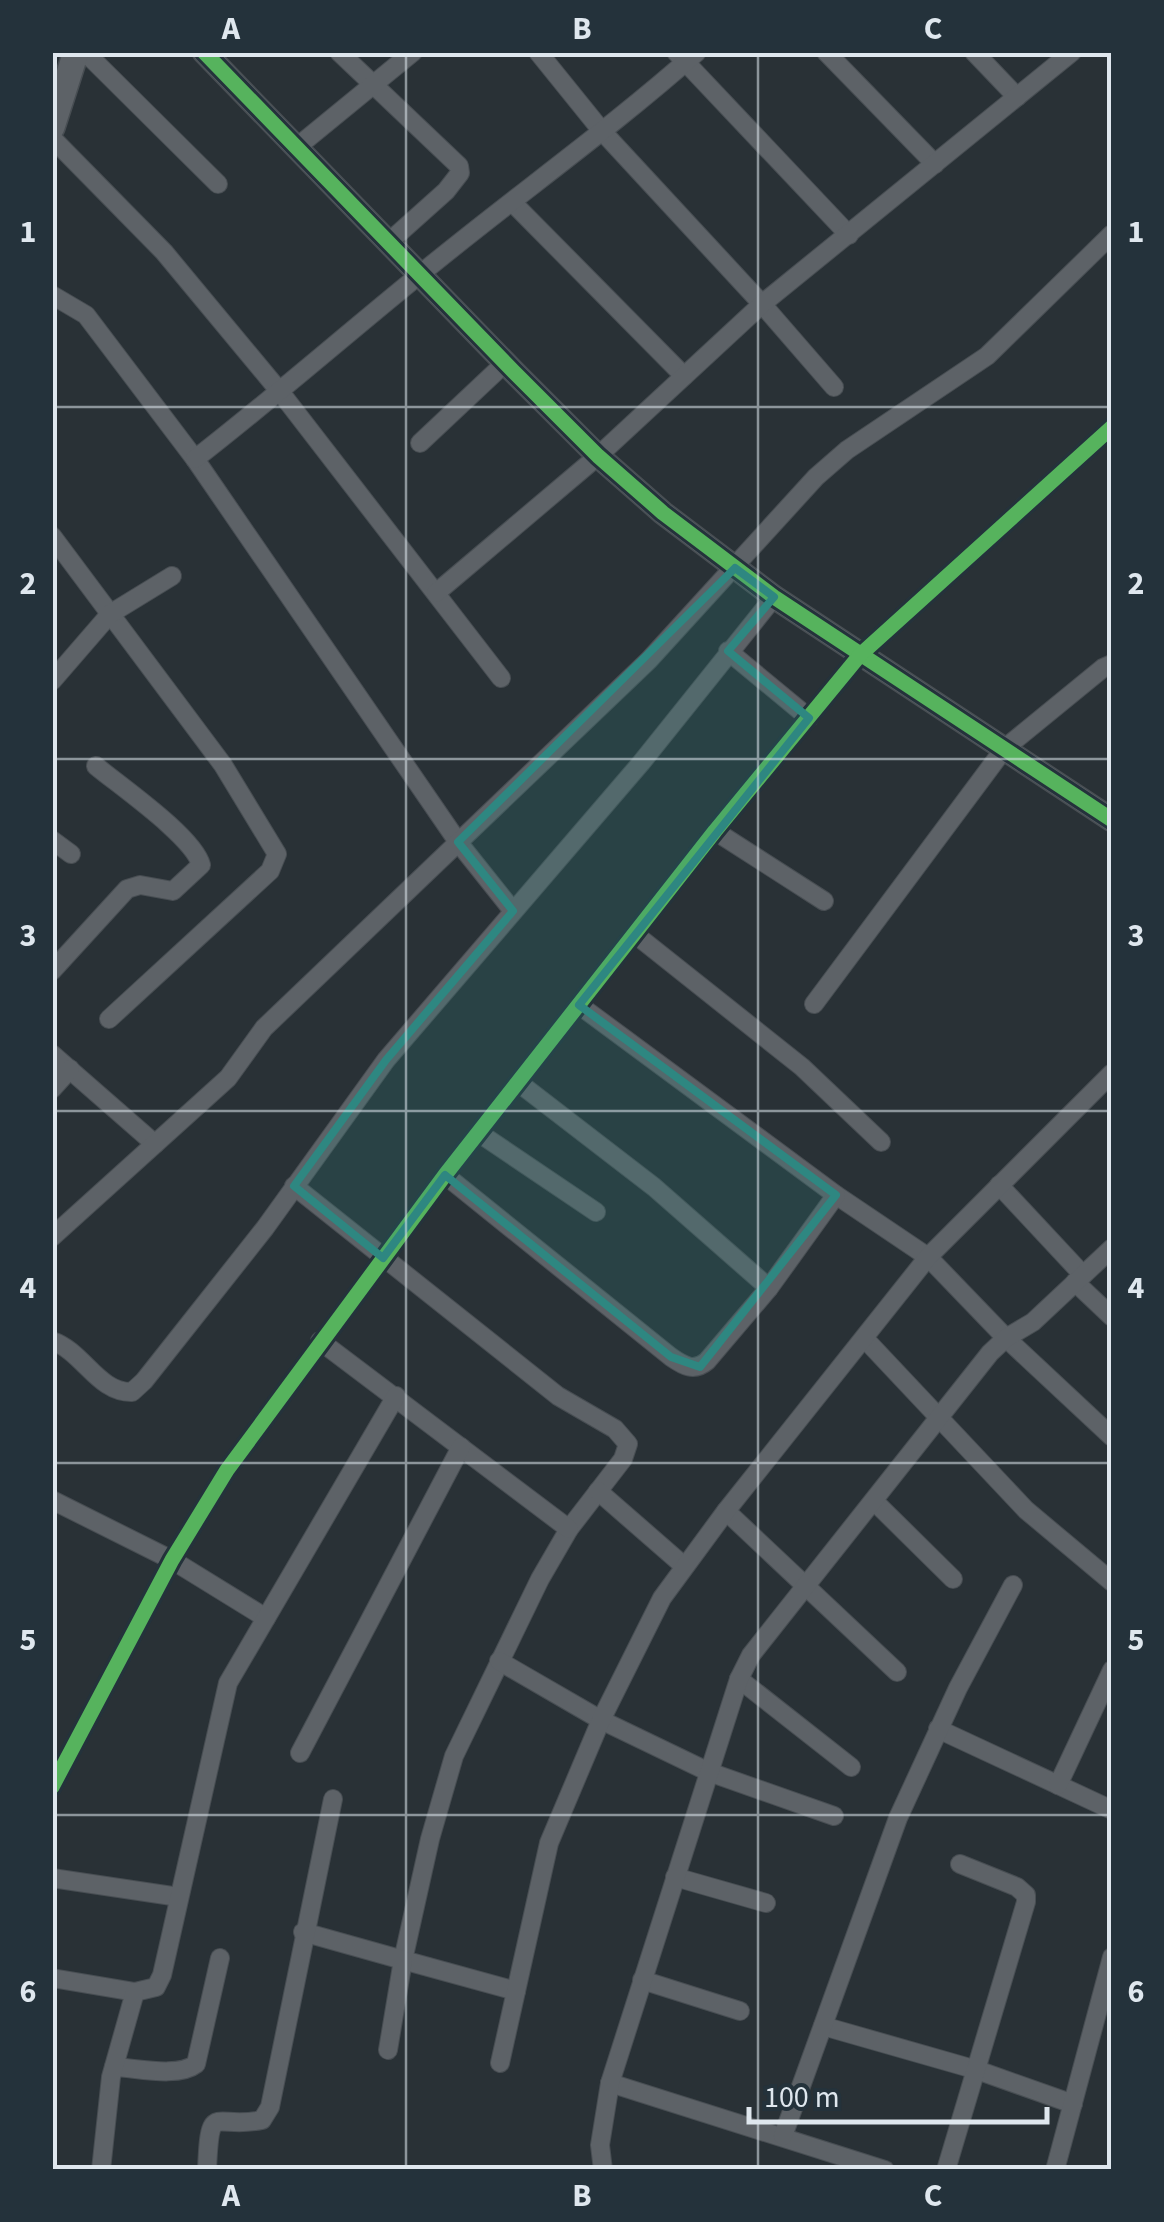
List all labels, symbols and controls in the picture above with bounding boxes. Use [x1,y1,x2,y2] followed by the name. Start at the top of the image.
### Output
[221,6,241,52] text: A
[572,6,592,52] text: B
[924,6,942,52] text: C
[20,209,36,255] text: 1
[1128,209,1144,255] text: 1
[20,561,36,607] text: 2
[1128,561,1144,607] text: 2
[20,913,36,959] text: 3
[1128,913,1144,959] text: 3
[20,1265,37,1311] text: 4
[1128,1265,1145,1311] text: 4
[20,1617,36,1663] text: 5
[1128,1617,1144,1663] text: 5
[20,1969,36,2015] text: 6
[1128,1969,1144,2015] text: 6
[749,2062,1046,2124] scale bar
[764,2076,840,2119] text: 100 m
[221,2173,241,2219] text: A
[572,2173,592,2219] text: B
[924,2173,942,2219] text: C

